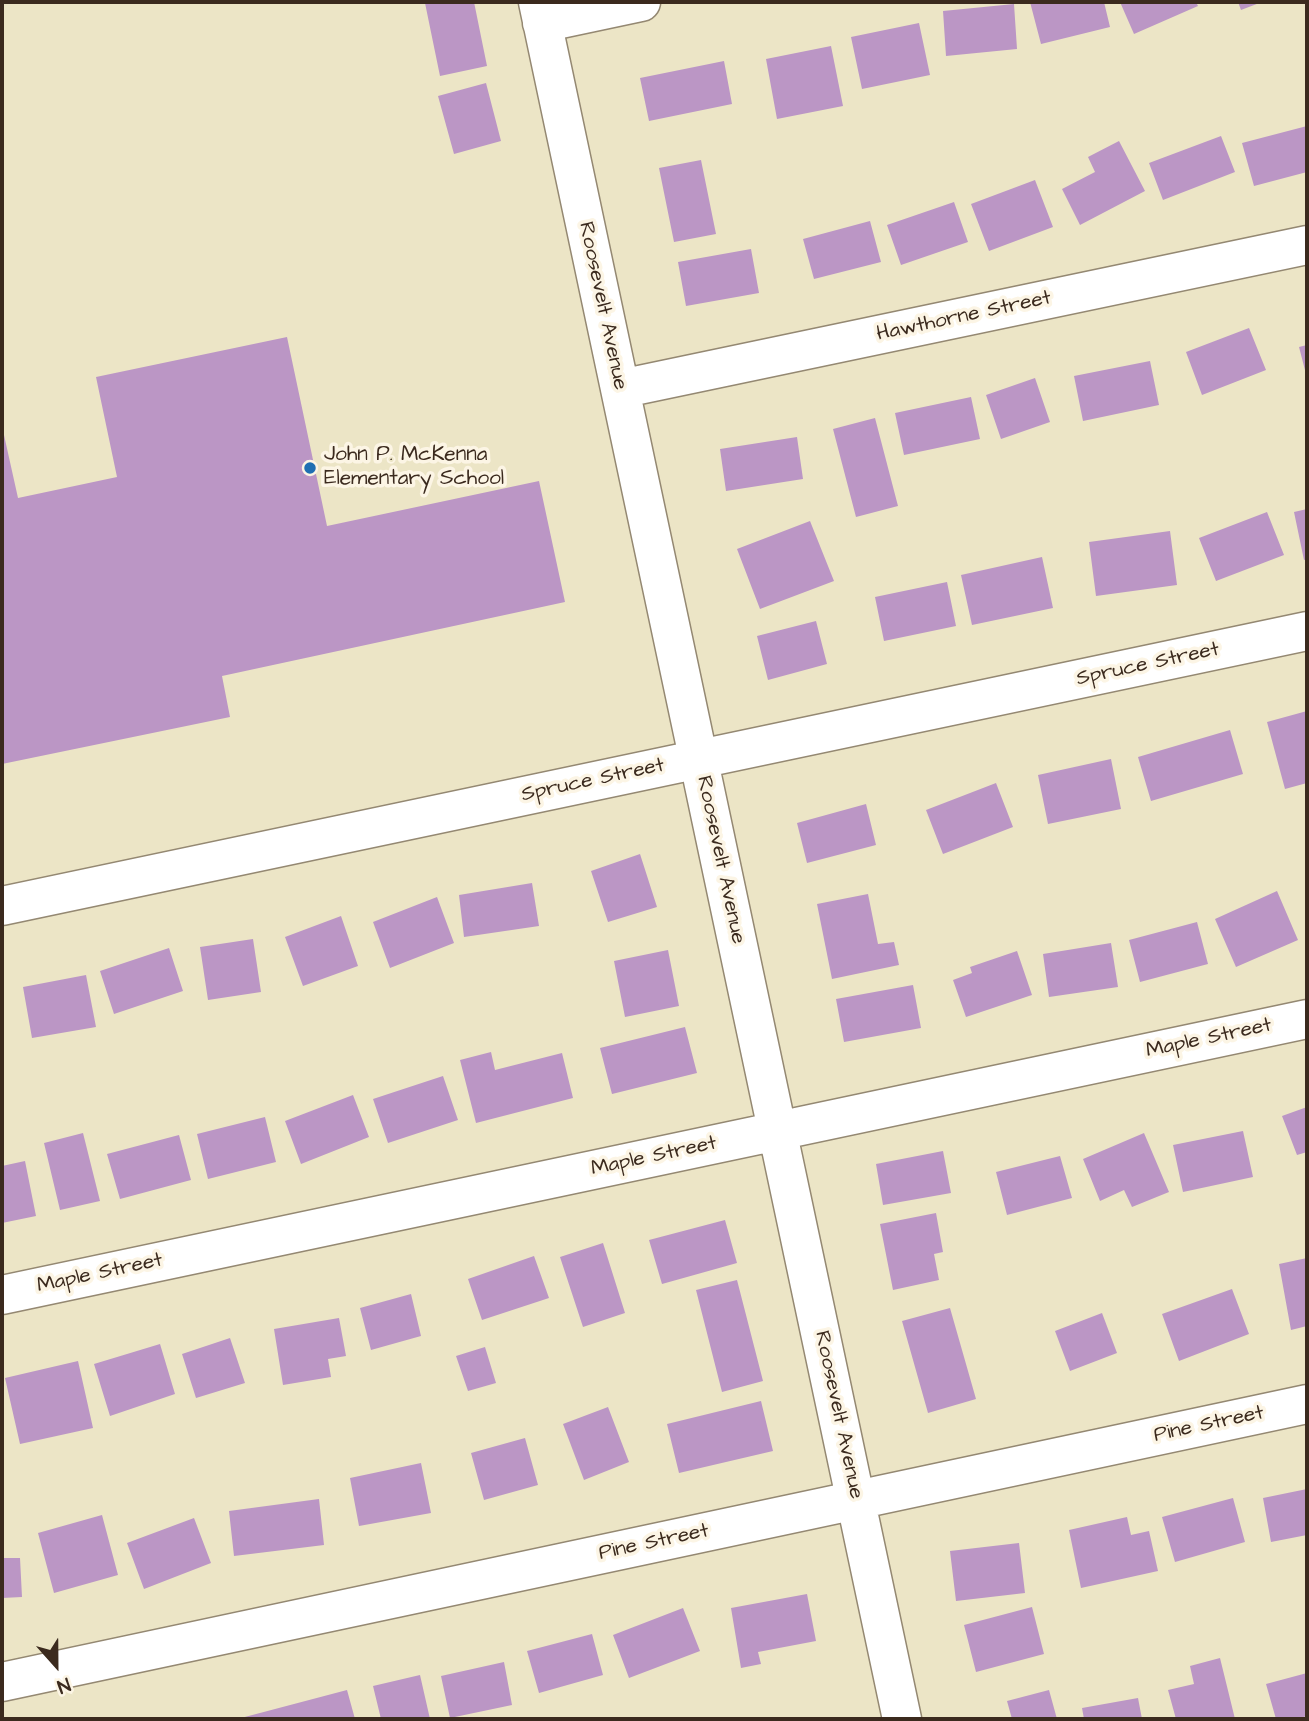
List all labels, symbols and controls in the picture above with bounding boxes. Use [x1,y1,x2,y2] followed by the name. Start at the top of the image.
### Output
[572,220,632,392] street label: Roosevelt Avenue
[874,286,1054,348] street label: Hawthorne Street
[324,443,504,493] place label: John P. McKenna Elementary School
[302,460,318,476] marker: John P. McKenna Elementary School
[1074,638,1222,692] street label: Spruce Street
[519,754,667,808] street label: Spruce Street
[690,774,750,946] street label: Roosevelt Avenue
[1144,1013,1274,1065] street label: Maple Street
[589,1131,719,1183] street label: Maple Street
[35,1248,165,1300] street label: Maple Street
[808,1329,868,1501] street label: Roosevelt Avenue
[1152,1401,1266,1449] street label: Pine Street
[597,1519,711,1567] street label: Pine Street
[21,1630,91,1700] north arrow
[53,1670,74,1700] text: N

